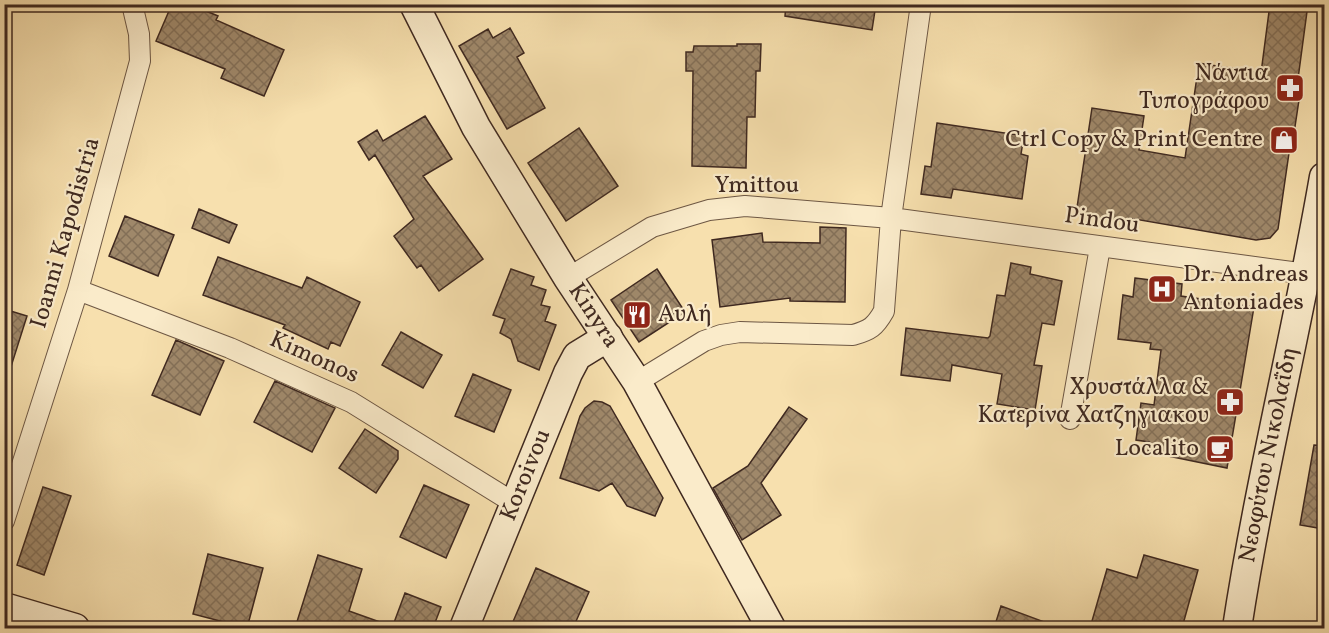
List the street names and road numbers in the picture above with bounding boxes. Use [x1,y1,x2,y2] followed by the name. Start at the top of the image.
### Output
[22,133,110,333] street label: Ioanni Kapodistria
[715,169,799,203] street label: Ymittou
[1062,199,1142,243] street label: Pindou
[559,277,627,355] street label: Kinyra
[264,323,364,393] street label: Kimonos
[1231,344,1307,566] street label: Νεοφύτου Νικολαΐδη
[492,424,560,527] street label: Koroivou

